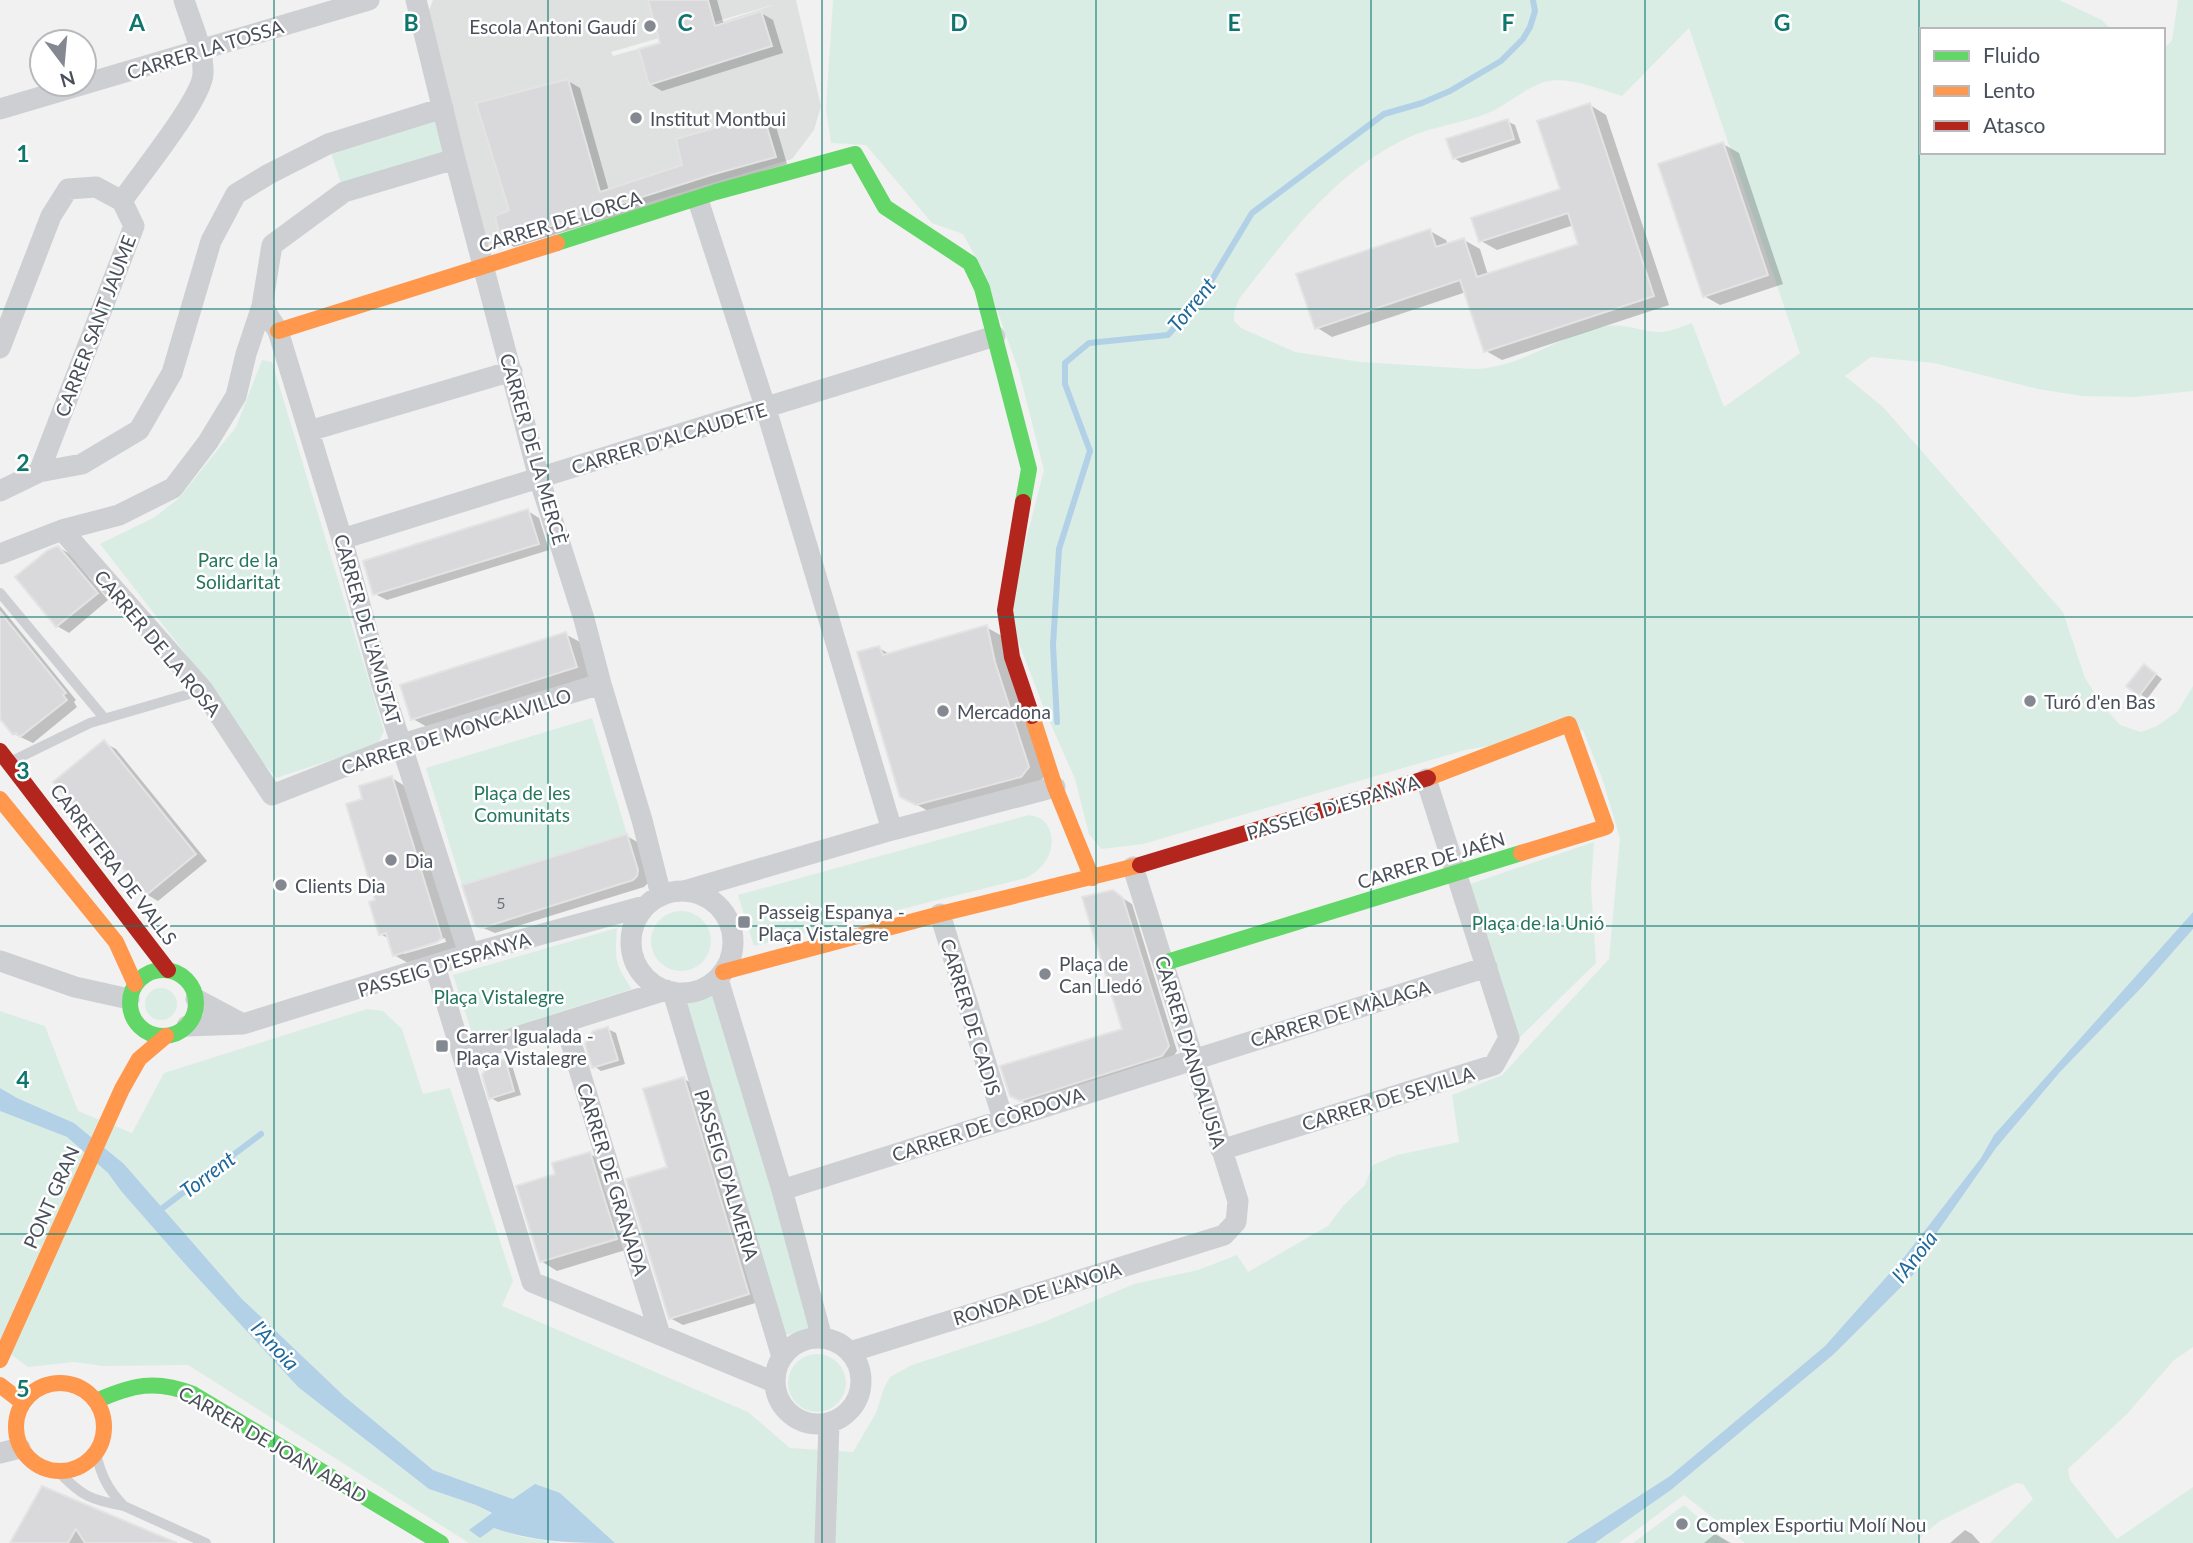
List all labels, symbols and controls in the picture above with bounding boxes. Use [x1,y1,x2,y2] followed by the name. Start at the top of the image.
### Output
[403,8,419,36] text: B
[677,8,693,36] text: C
[950,8,968,36] text: D
[1227,8,1241,36] text: E
[1501,8,1515,36] text: F
[1774,8,1790,36] text: G
[123,14,287,84] street label: CARRER LA TOSSA
[469,15,637,38] place label: Escola Antoni Gaudí
[642,18,658,34] marker: Escola Antoni Gaudí
[28,28,98,98] north arrow
[1920,28,2165,154] legend
[1983,42,2040,67] text: Fluido
[58,67,78,93] text: N
[1983,77,2035,102] text: Lento
[650,107,786,130] place label: Institut Montbui
[628,110,644,126] marker: Institut Montbui
[1983,112,2045,137] text: Atasco
[16,139,30,167] text: 1
[476,185,644,257] street label: CARRER DE LORCA
[50,232,140,420] street label: CARRER SANT JAUME
[1162,271,1221,336] water label: Torrent
[496,351,572,547] street label: CARRER DE LA MERCÈ
[568,397,770,479] street label: CARRER D'ALCAUDETE
[16,448,30,476] text: 2
[330,531,406,727] street label: CARRER DE L'AMISTAT
[196,548,280,593] park label: Parc de la Solidaritat
[90,565,226,721] street label: CARRER DE LA ROSA
[338,683,574,779] street label: CARRER DE MONCALVILLO
[2044,690,2155,713] place label: Turó d'en Bas
[2022,693,2038,709] marker: Turó d'en Bas
[957,700,1051,723] place label: Mercadona
[935,703,951,719] marker: Mercadona
[16,756,30,784] text: 3
[1244,770,1422,844] street label: PASSEIG D'ESPANYA
[46,779,182,949] street label: CARRETERA DE VALLS
[474,781,570,826] park label: Plaça de les Comunitats
[1354,827,1508,893] street label: CARRER DE JAÉN
[405,849,433,872] place label: Dia
[383,852,399,868] marker: Dia
[295,874,385,897] place label: Clients Dia
[273,877,289,893] marker: Clients Dia
[496,893,506,912] house number: 5
[758,900,905,945] place label: Passeig Espanya - Plaça Vistalegre
[1472,911,1604,934] park label: Plaça de la Unió
[736,914,752,930] marker: Passeig Espanya - Plaça Vistalegre
[355,927,533,1001] street label: PASSEIG D'ESPANYA
[936,936,1006,1098] street label: CARRER DE CADIS
[1059,952,1142,997] place label: Plaça de Can Lledó
[1151,953,1231,1151] street label: CARRER D'ANDALUSIA
[1037,966,1053,982] marker: Plaça de Can Lledó
[1247,975,1433,1051] street label: CARRER DE MÀLAGA
[434,985,564,1008] park label: Plaça Vistalegre
[456,1024,594,1069] place label: Carrer Igualada - Plaça Vistalegre
[434,1038,450,1054] marker: Carrer Igualada - Plaça Vistalegre
[1299,1061,1477,1135] street label: CARRER DE SEVILLA
[16,1065,30,1093] text: 4
[573,1080,653,1278] street label: CARRER DE GRANADA
[889,1082,1087,1166] street label: CARRER DE CÒRDOVA
[690,1087,764,1263] street label: PASSEIG D'ALMERIA
[18,1142,84,1252] street label: PONT GRAN
[174,1145,240,1203] water label: Torrent
[1886,1225,1942,1287] water label: l'Anoia
[950,1256,1124,1329] street label: RONDA DE L'ANOIA
[247,1315,305,1375] water label: l'Anoia
[16,1374,30,1402] text: 5
[175,1381,371,1507] street label: CARRER DE JOAN ABAD
[1696,1513,1926,1536] place label: Complex Esportiu Molí Nou
[1674,1516,1690,1532] marker: Complex Esportiu Molí Nou

